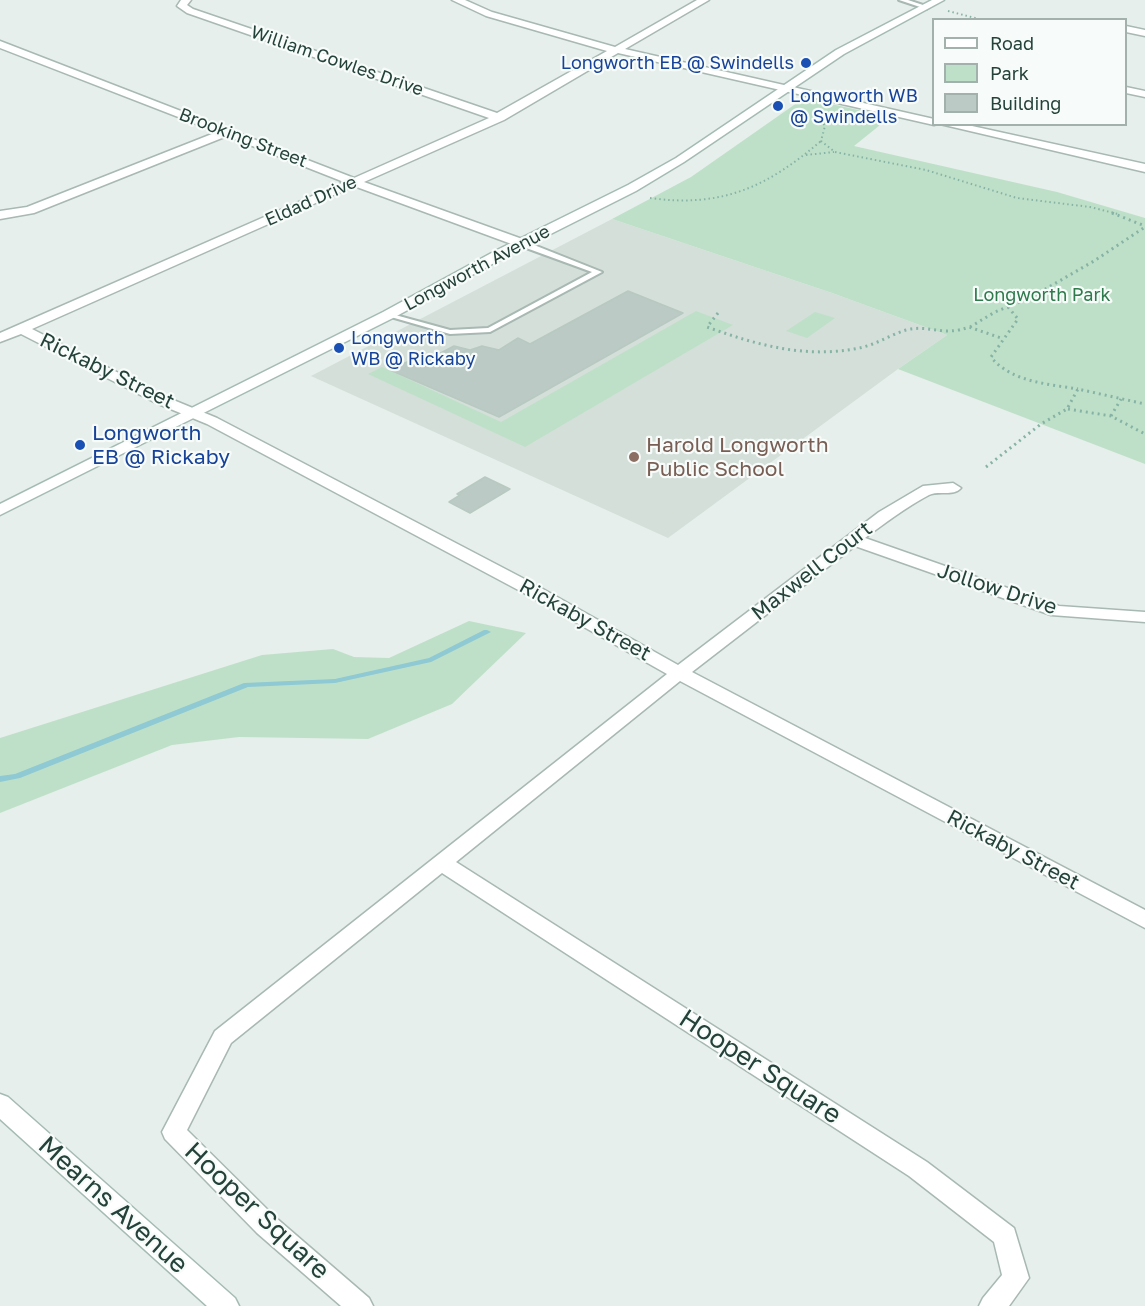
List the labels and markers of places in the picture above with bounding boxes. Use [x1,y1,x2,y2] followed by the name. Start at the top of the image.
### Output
[561,52,794,74] place label: Longworth EB @ Swindells
[799,56,813,70] marker: Longworth EB @ Swindells
[790,85,918,128] place label: Longworth WB @ Swindells
[771,99,785,113] marker: Longworth WB @ Swindells
[351,327,476,370] place label: Longworth WB @ Rickaby
[332,341,346,355] marker: Longworth WB @ Rickaby
[92,420,230,470] place label: Longworth EB @ Rickaby
[646,432,829,482] place label: Harold Longworth Public School
[73,438,87,452] marker: Longworth EB @ Rickaby
[627,450,641,464] marker: Harold Longworth Public School

